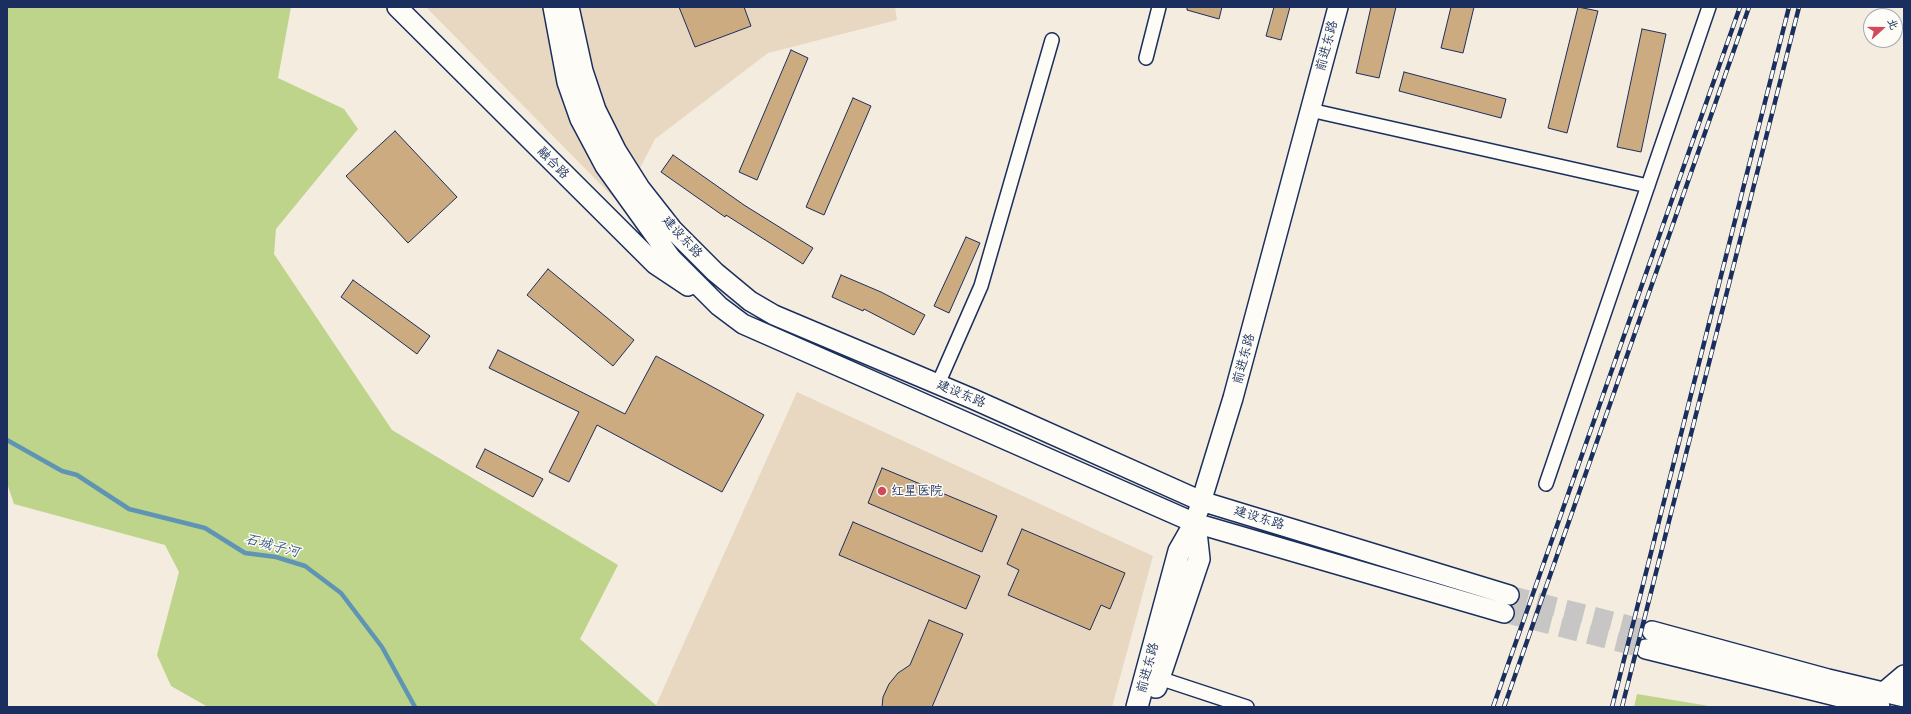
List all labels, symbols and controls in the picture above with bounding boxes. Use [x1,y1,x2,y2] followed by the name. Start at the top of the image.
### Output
[1863,8,1903,48] north arrow
[1884,16,1904,32] text: 北
[1313,19,1341,73] street label: 前进东路
[534,144,572,182] street label: 融合路
[659,213,705,261] street label: 建设东路
[1230,332,1258,386] street label: 前进东路
[934,377,988,411] street label: 建设东路
[891,483,943,499] place label: 红星医院
[876,485,888,497] marker: 红星医院
[1232,503,1286,533] street label: 建设东路
[243,531,301,561] water label: 石城子河
[1134,641,1162,695] street label: 前进东路

